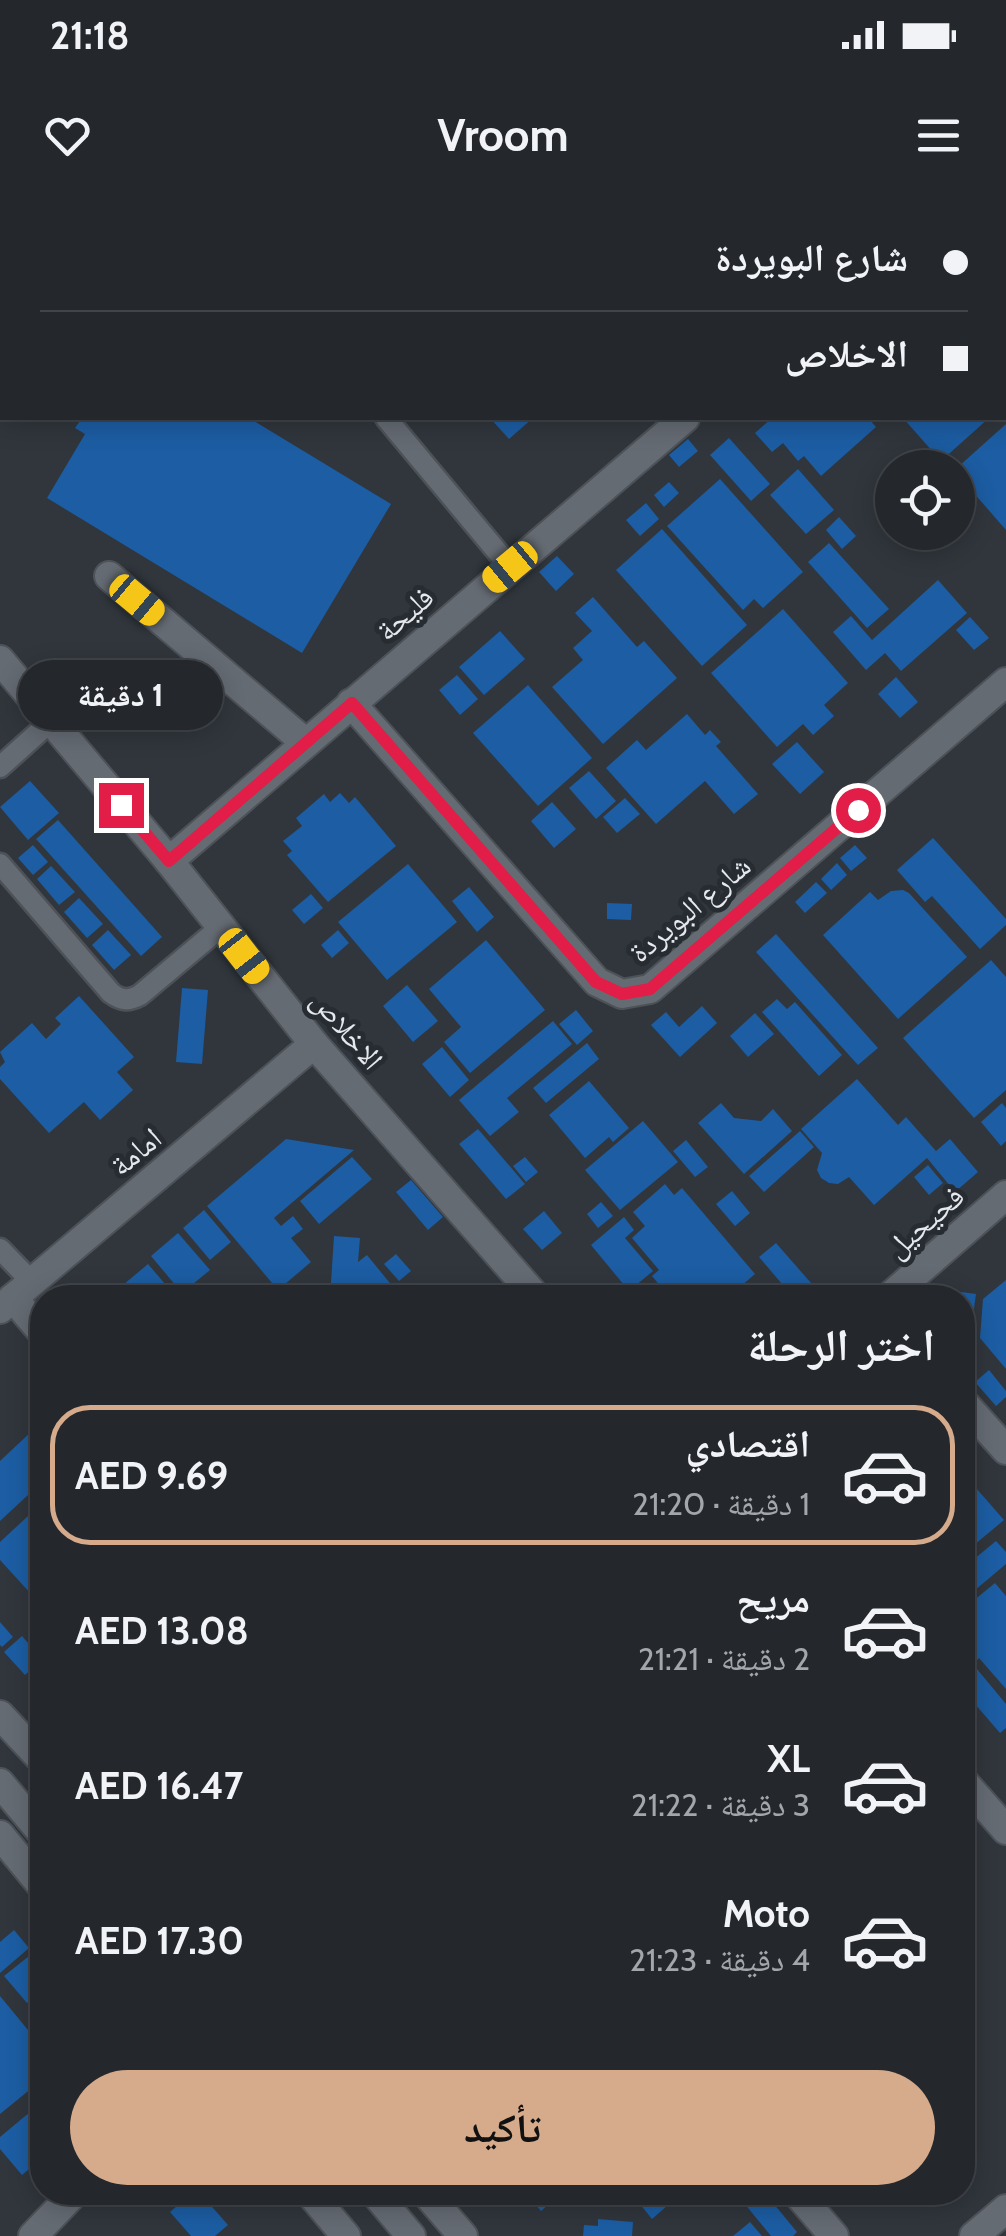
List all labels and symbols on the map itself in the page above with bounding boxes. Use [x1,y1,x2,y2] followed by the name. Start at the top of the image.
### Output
[477,536,543,598] car
[104,569,170,631] car
[368,579,441,649] street label: فليحة
[18,660,224,730] callout: 1 دقيقة
[99,783,144,828] route end
[836,788,881,833] route start
[621,847,759,971] street label: شارع البويردة
[214,923,274,989] car
[303,982,391,1077] street label: الاخلاص
[102,1120,169,1184] street label: امامة
[878,1178,971,1266] street label: فحيحيل

